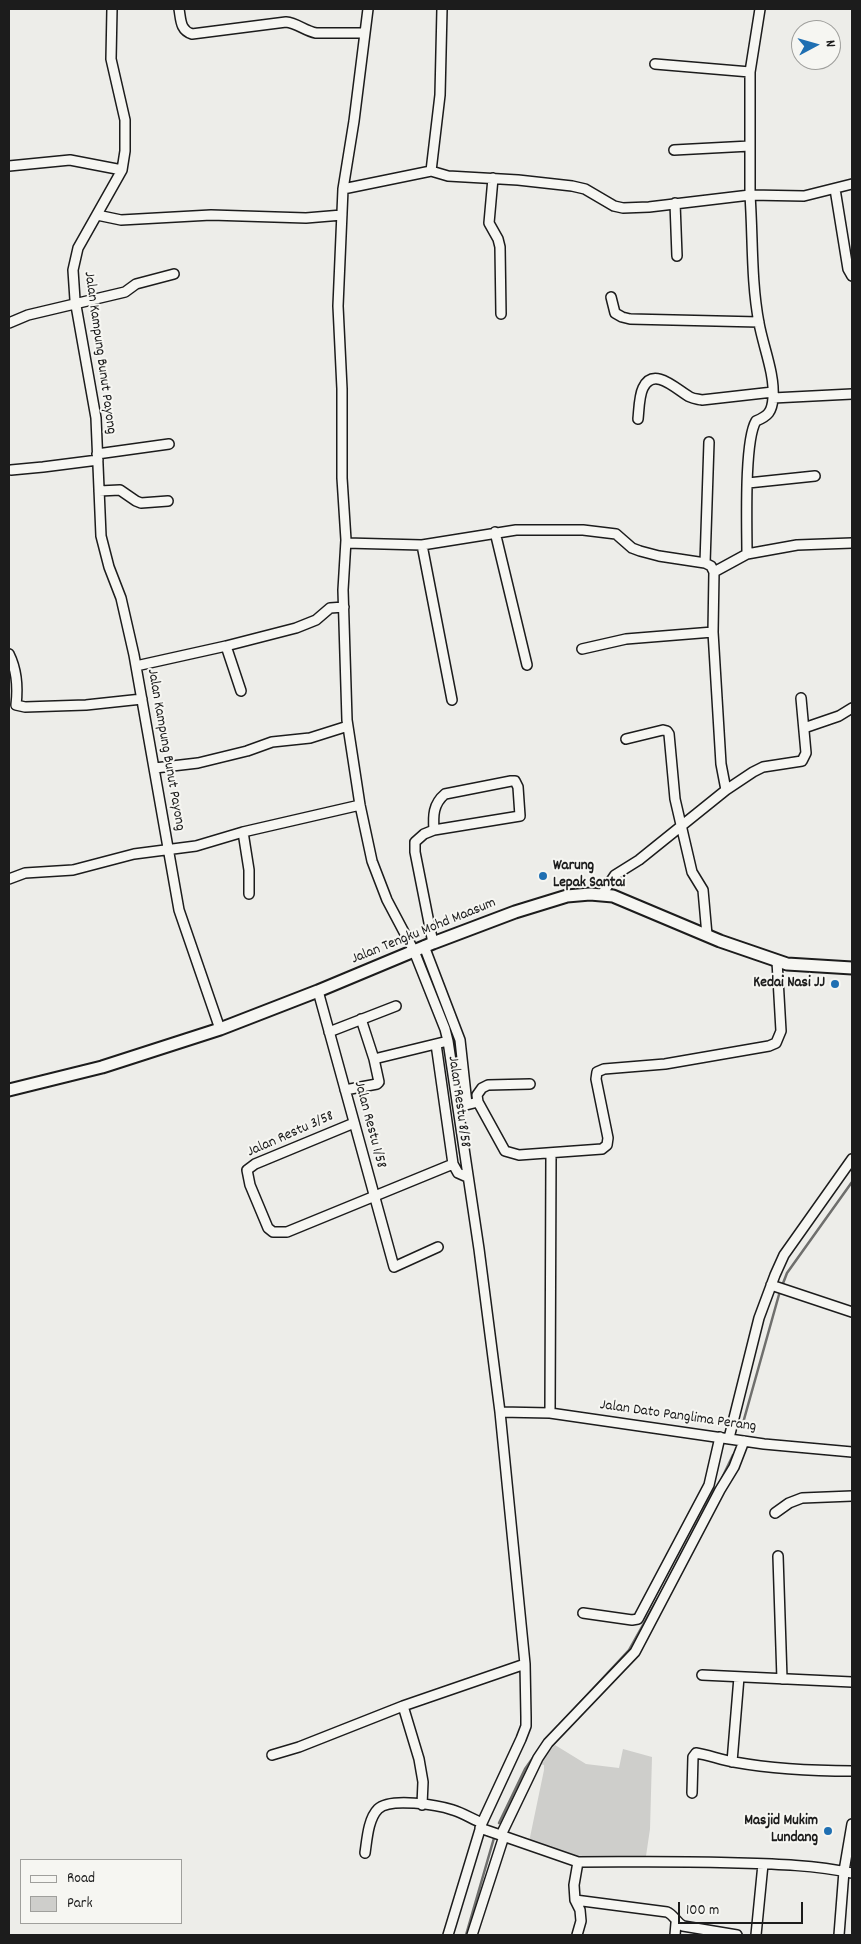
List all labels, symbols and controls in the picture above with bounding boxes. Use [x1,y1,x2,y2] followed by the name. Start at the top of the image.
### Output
[791,20,841,70] north arrow
[820,39,840,48] text: N
[79,271,119,435] street label: Jalan Kampung Bunut Payong
[142,668,188,832] street label: Jalan Kampung Bunut Payong
[553,858,625,893] place label: Warung Lepak Santai
[537,870,549,882] marker: Warung Lepak Santai
[349,895,499,969] street label: Jalan Tengku Mohd Maasum
[753,975,825,993] place label: Kedai Nasi JJ
[829,978,841,990] marker: Kedai Nasi JJ
[443,1055,473,1149] street label: Jalan Restu 8/58
[349,1079,389,1171] street label: Jalan Restu 1/58
[245,1108,337,1162] street label: Jalan Restu 3/58
[599,1397,757,1437] street label: Jalan Dato Panglima Perang
[744,1813,818,1848] place label: Masjid Mukim Lundang
[822,1825,834,1837] marker: Masjid Mukim Lundang
[20,1859,182,1924] legend
[67,1868,95,1890] text: Road
[681,1892,806,1924] scale bar
[67,1893,93,1915] text: Park
[686,1900,719,1922] text: 100 m

